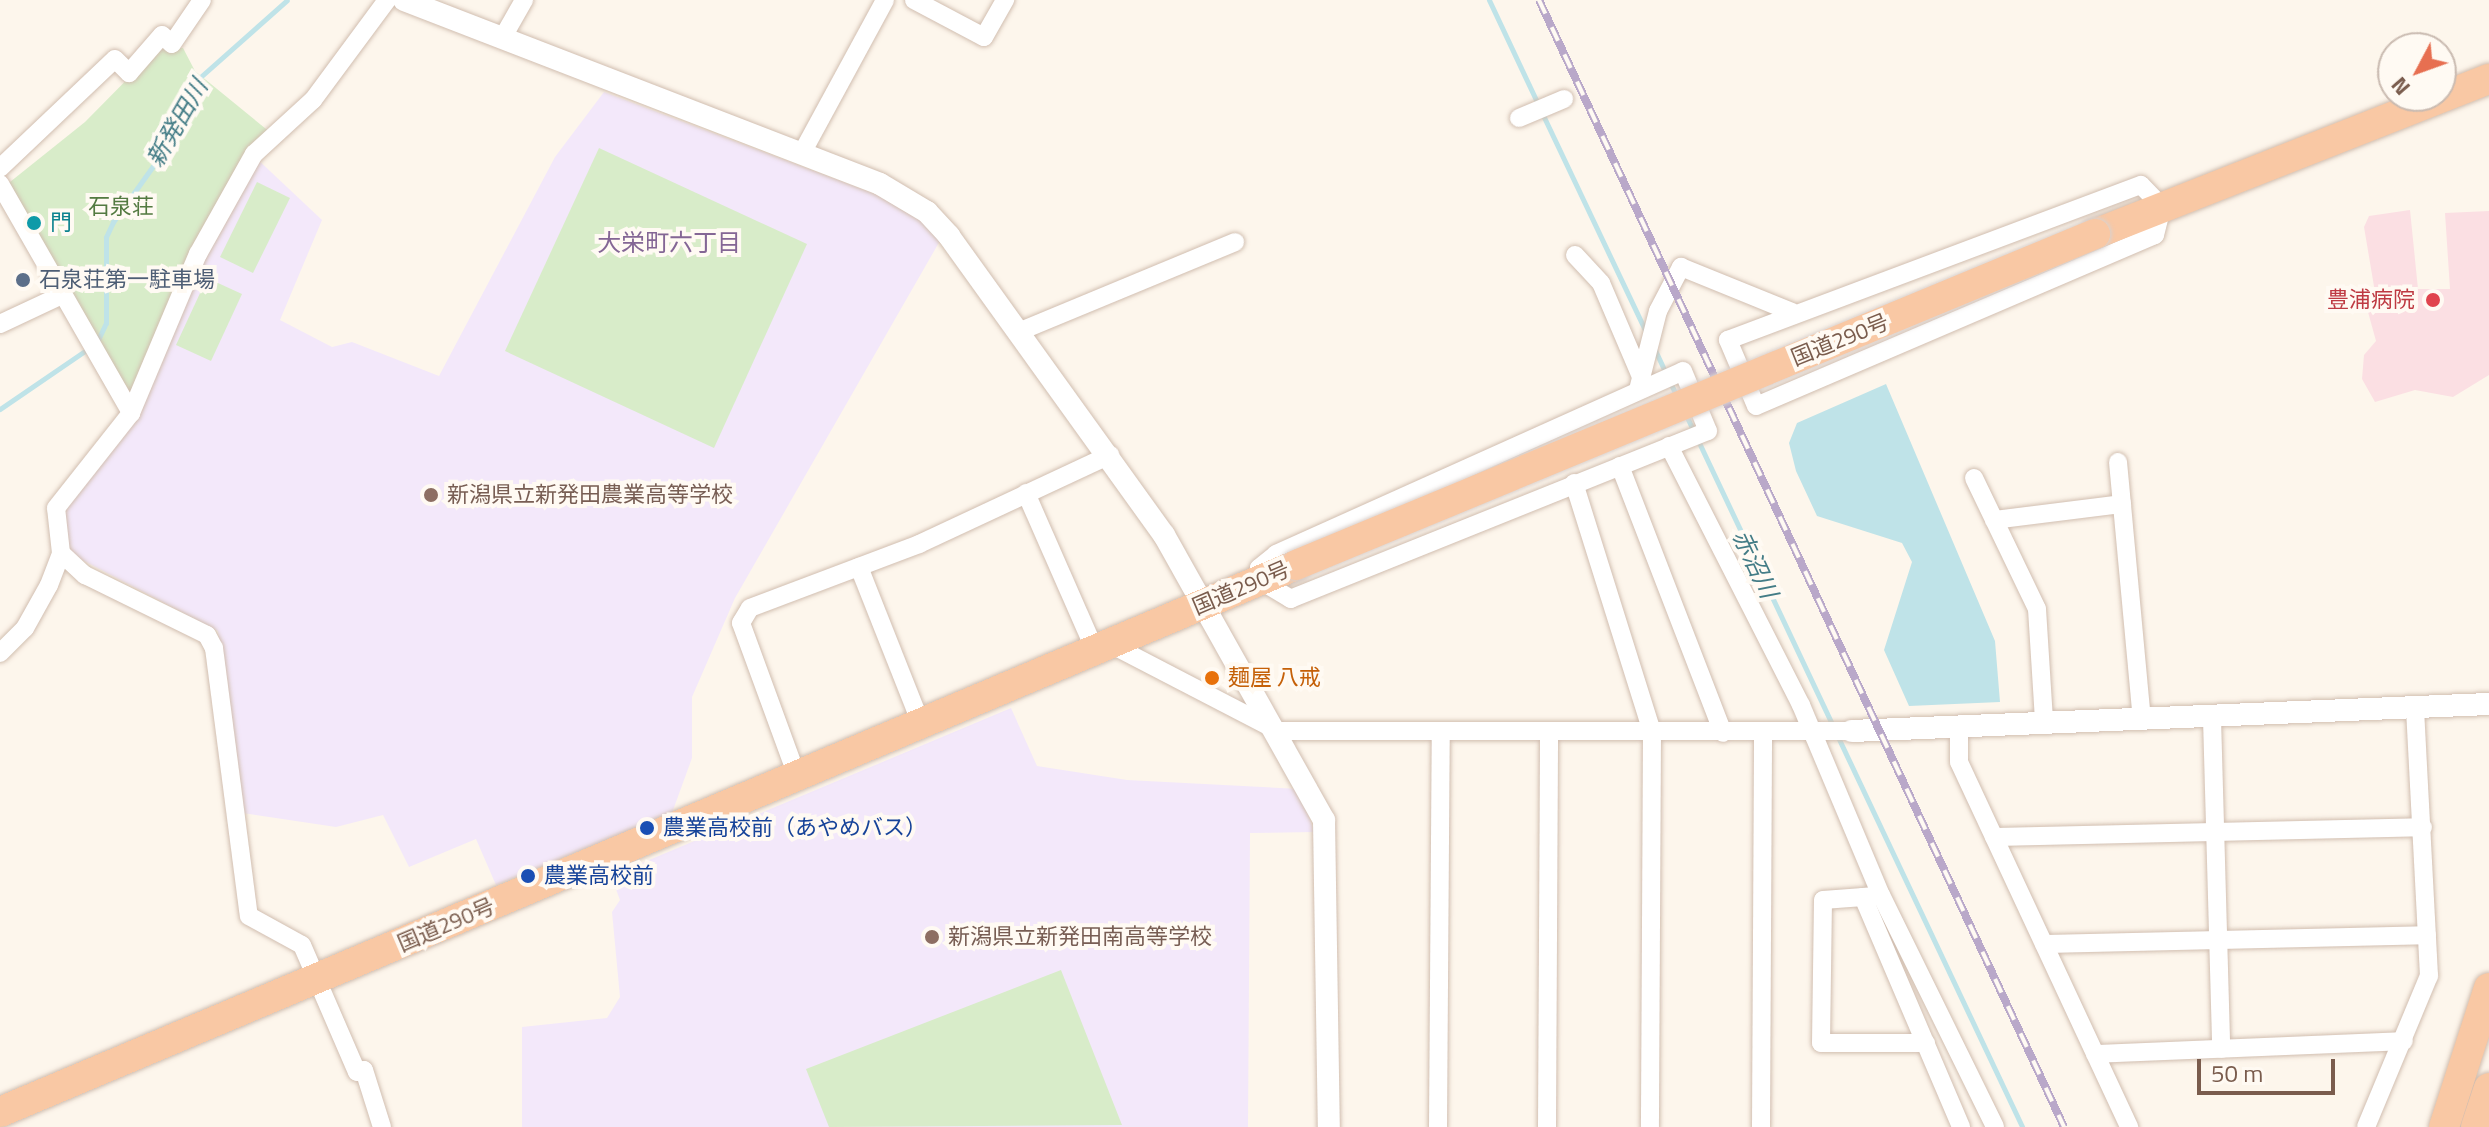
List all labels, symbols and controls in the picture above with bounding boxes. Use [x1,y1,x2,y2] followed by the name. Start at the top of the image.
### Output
[2377,32,2457,112] north arrow
[2383,70,2418,103] text: N
[141,74,213,172] water label: 新発田川
[88,194,154,220] park label: 石泉荘
[50,210,72,236] place label: 門
[25,214,43,232] marker: 門
[597,229,741,257] district label: 大栄町六丁目
[39,267,215,293] place label: 石泉荘第一駐車場
[14,271,32,289] marker: 石泉荘第一駐車場
[2327,287,2415,313] place label: 豊浦病院
[2422,289,2444,311] marker: 豊浦病院
[1787,308,1893,372] street label: 国道290号
[447,482,733,508] place label: 新潟県立新発田農業高等学校
[422,486,440,504] marker: 新潟県立新発田農業高等学校
[1727,525,1783,603] water label: 赤沼川
[1188,556,1294,620] street label: 国道290号
[1228,665,1321,691] place label: 麺屋 八戒
[1203,669,1221,687] marker: 麺屋 八戒
[663,815,927,841] place label: 農業高校前（あやめバス）
[638,819,656,837] marker: 農業高校前（あやめバス）
[544,863,654,889] place label: 農業高校前
[519,867,537,885] marker: 農業高校前
[393,893,499,957] street label: 国道290号
[948,924,1212,950] place label: 新潟県立新発田南高等学校
[923,928,941,946] marker: 新潟県立新発田南高等学校
[2201,1043,2339,1093] scale bar
[2211,1055,2263,1091] text: 50 m

